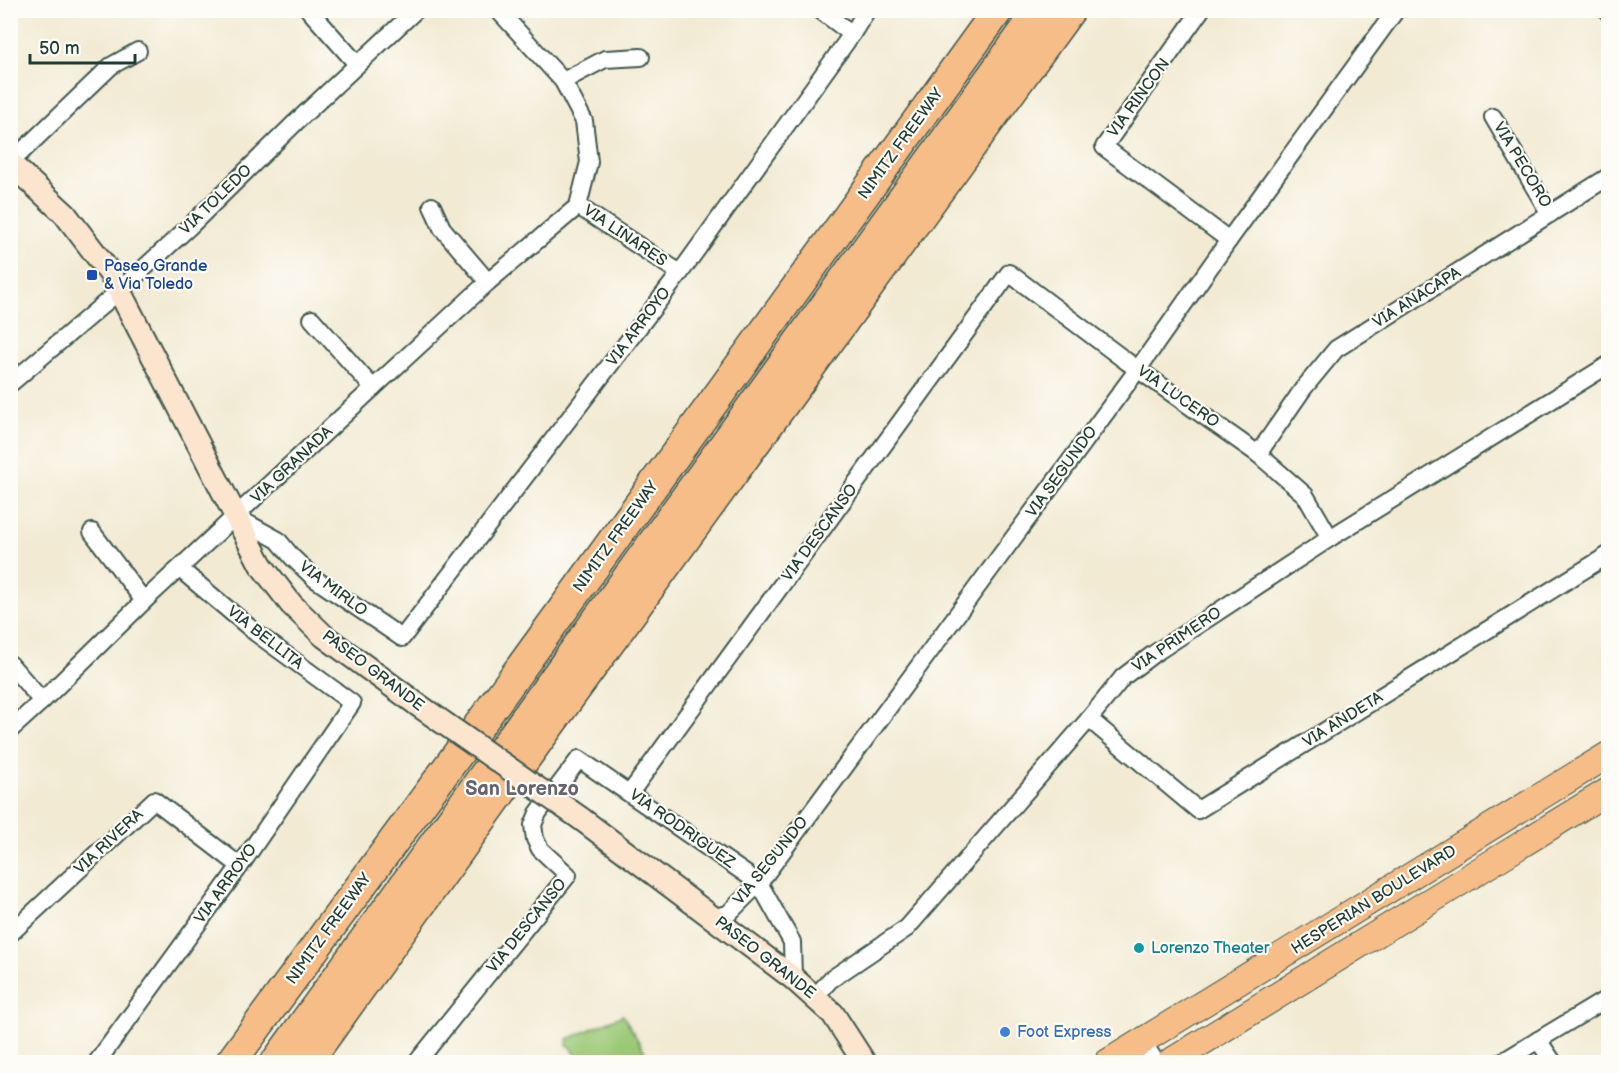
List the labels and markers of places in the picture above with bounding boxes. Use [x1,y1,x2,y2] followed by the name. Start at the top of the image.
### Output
[104,257,208,294] place label: Paseo Grande & Via Toledo
[85,268,99,282] marker: Paseo Grande & Via Toledo
[1151,939,1270,958] place label: Lorenzo Theater
[1132,941,1146,955] marker: Lorenzo Theater
[1017,1023,1111,1042] place label: Foot Express
[998,1025,1012,1039] marker: Foot Express

